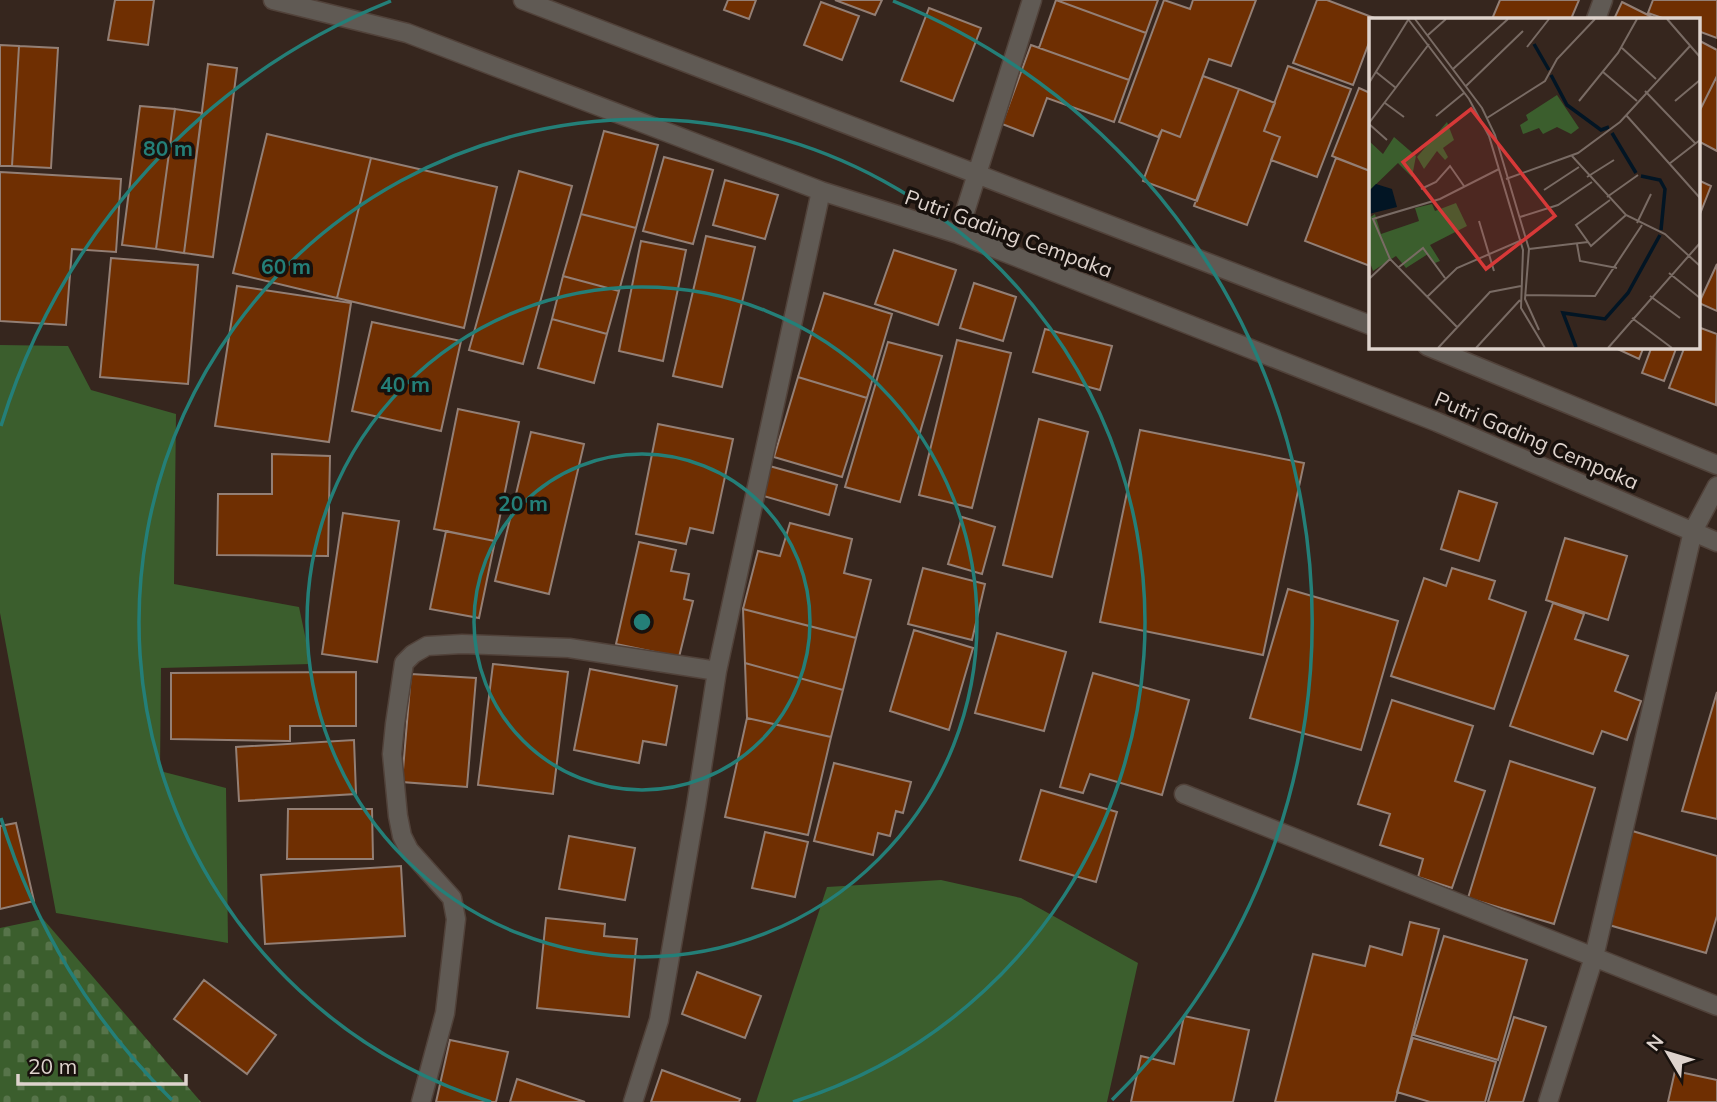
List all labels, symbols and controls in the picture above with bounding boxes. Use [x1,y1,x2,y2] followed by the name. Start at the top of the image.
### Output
[1369,18,1700,348] inset map
[143,135,193,161] text: 80 m
[902,183,1116,283] street label: Putri Gading Cempaka
[261,253,311,279] text: 60 m
[380,371,430,397] text: 40 m
[1431,385,1643,495] street label: Putri Gading Cempaka
[498,490,548,516] text: 20 m
[630,610,654,634] centre of rings
[1633,1018,1703,1088] north arrow
[1641,1029,1668,1056] text: N
[18,1042,186,1086] scale bar
[28,1053,77,1079] text: 20 m

